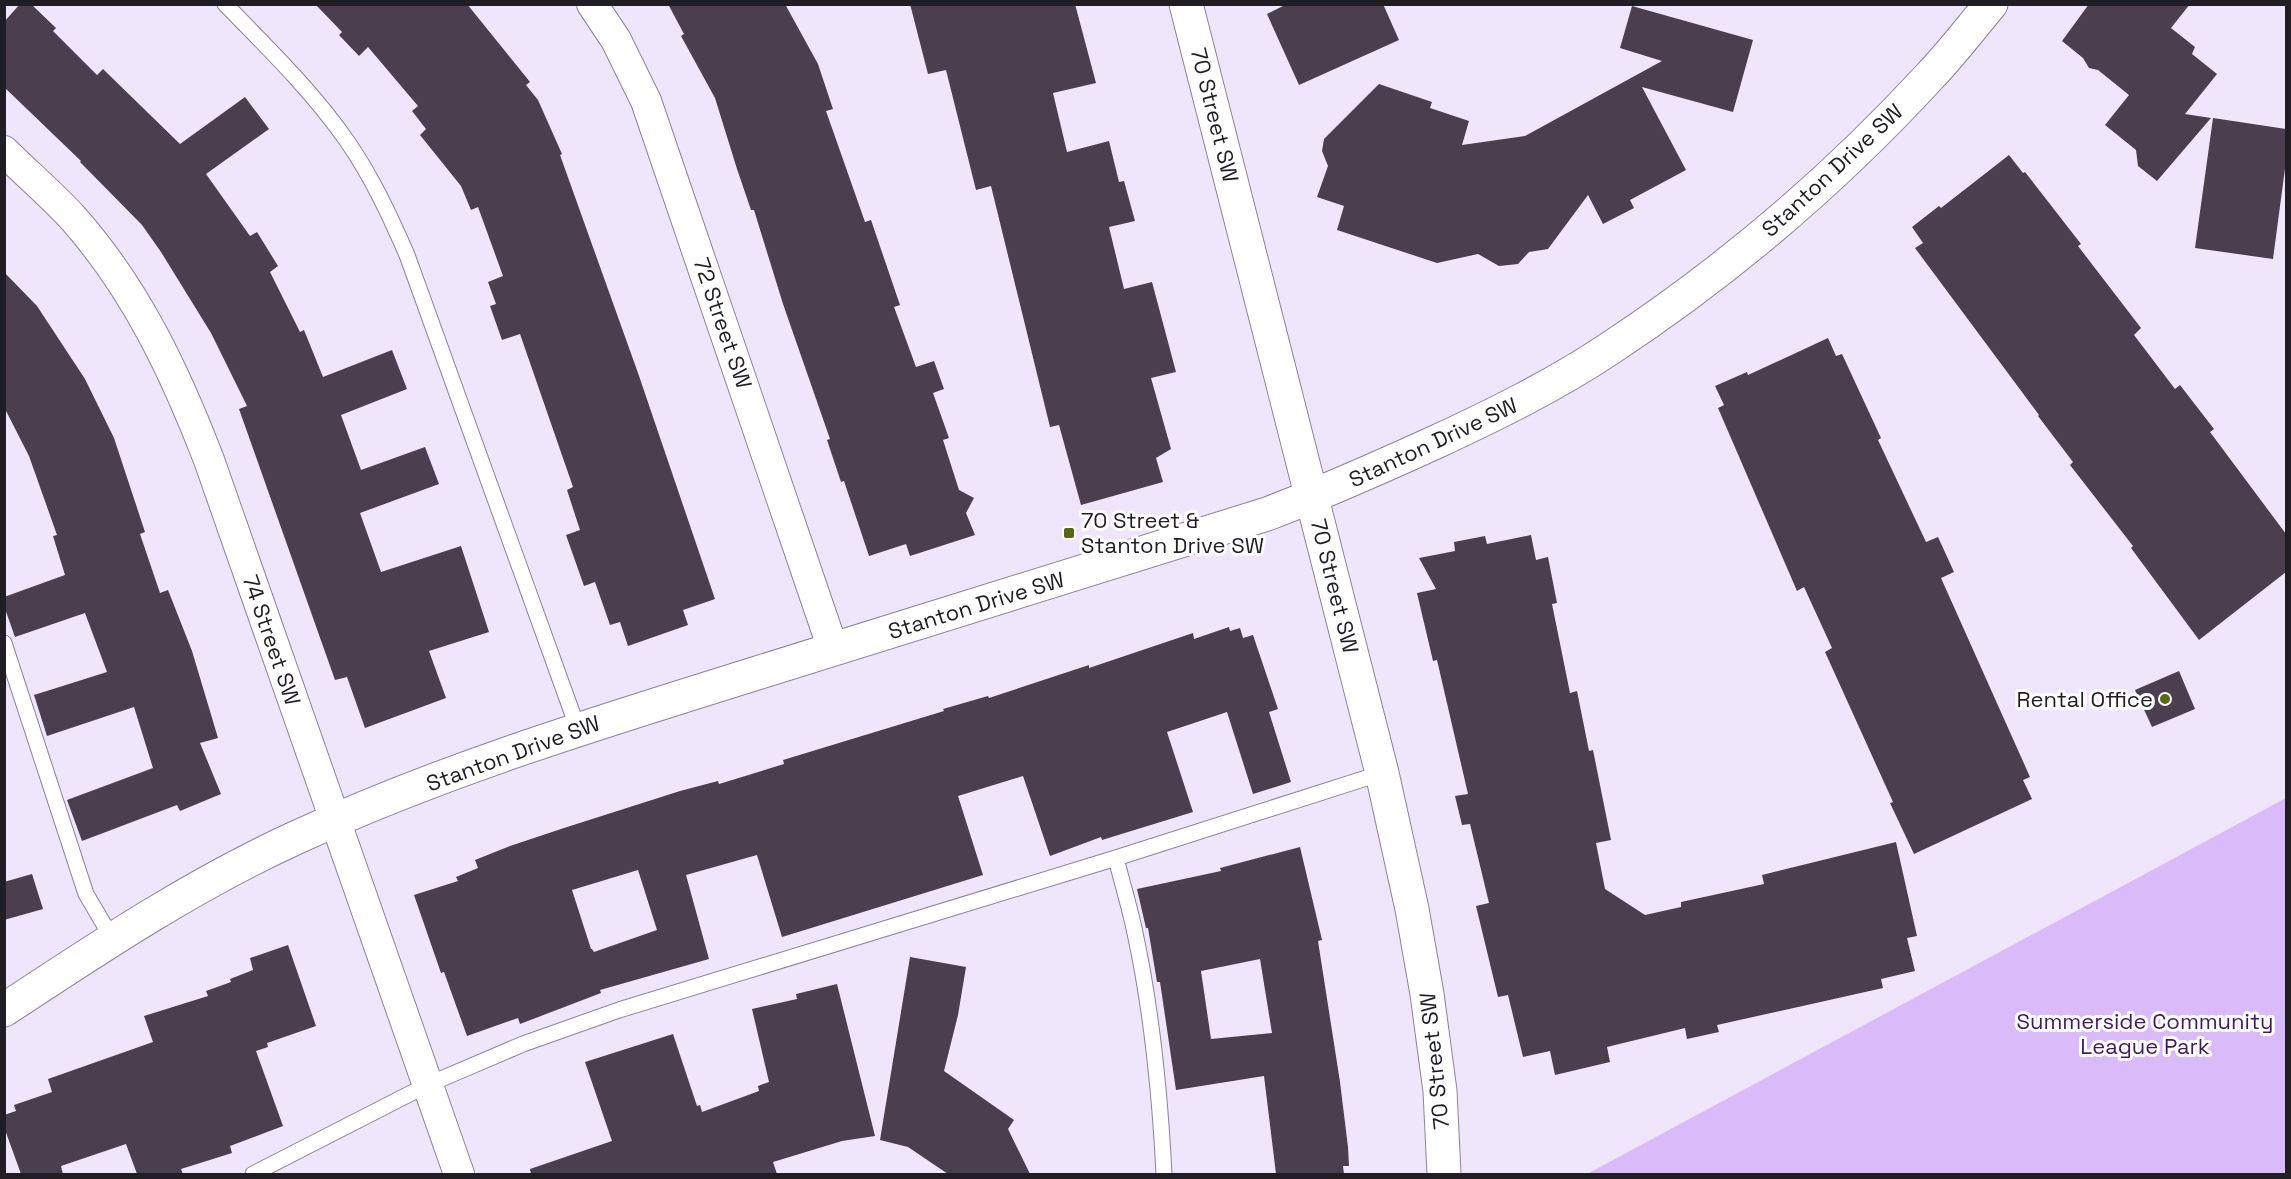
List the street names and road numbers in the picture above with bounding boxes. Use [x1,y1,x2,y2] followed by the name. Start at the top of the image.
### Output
[1185,45,1245,185] street label: 70 Street SW
[1756,97,1908,243] street label: Stanton Drive SW
[688,254,758,392] street label: 72 Street SW
[1344,391,1522,493] street label: Stanton Drive SW
[1305,516,1365,656] street label: 70 Street SW
[884,565,1068,645] street label: Stanton Drive SW
[237,571,307,709] street label: 74 Street SW
[422,709,604,797] street label: Stanton Drive SW
[1413,991,1455,1131] street label: 70 Street SW

